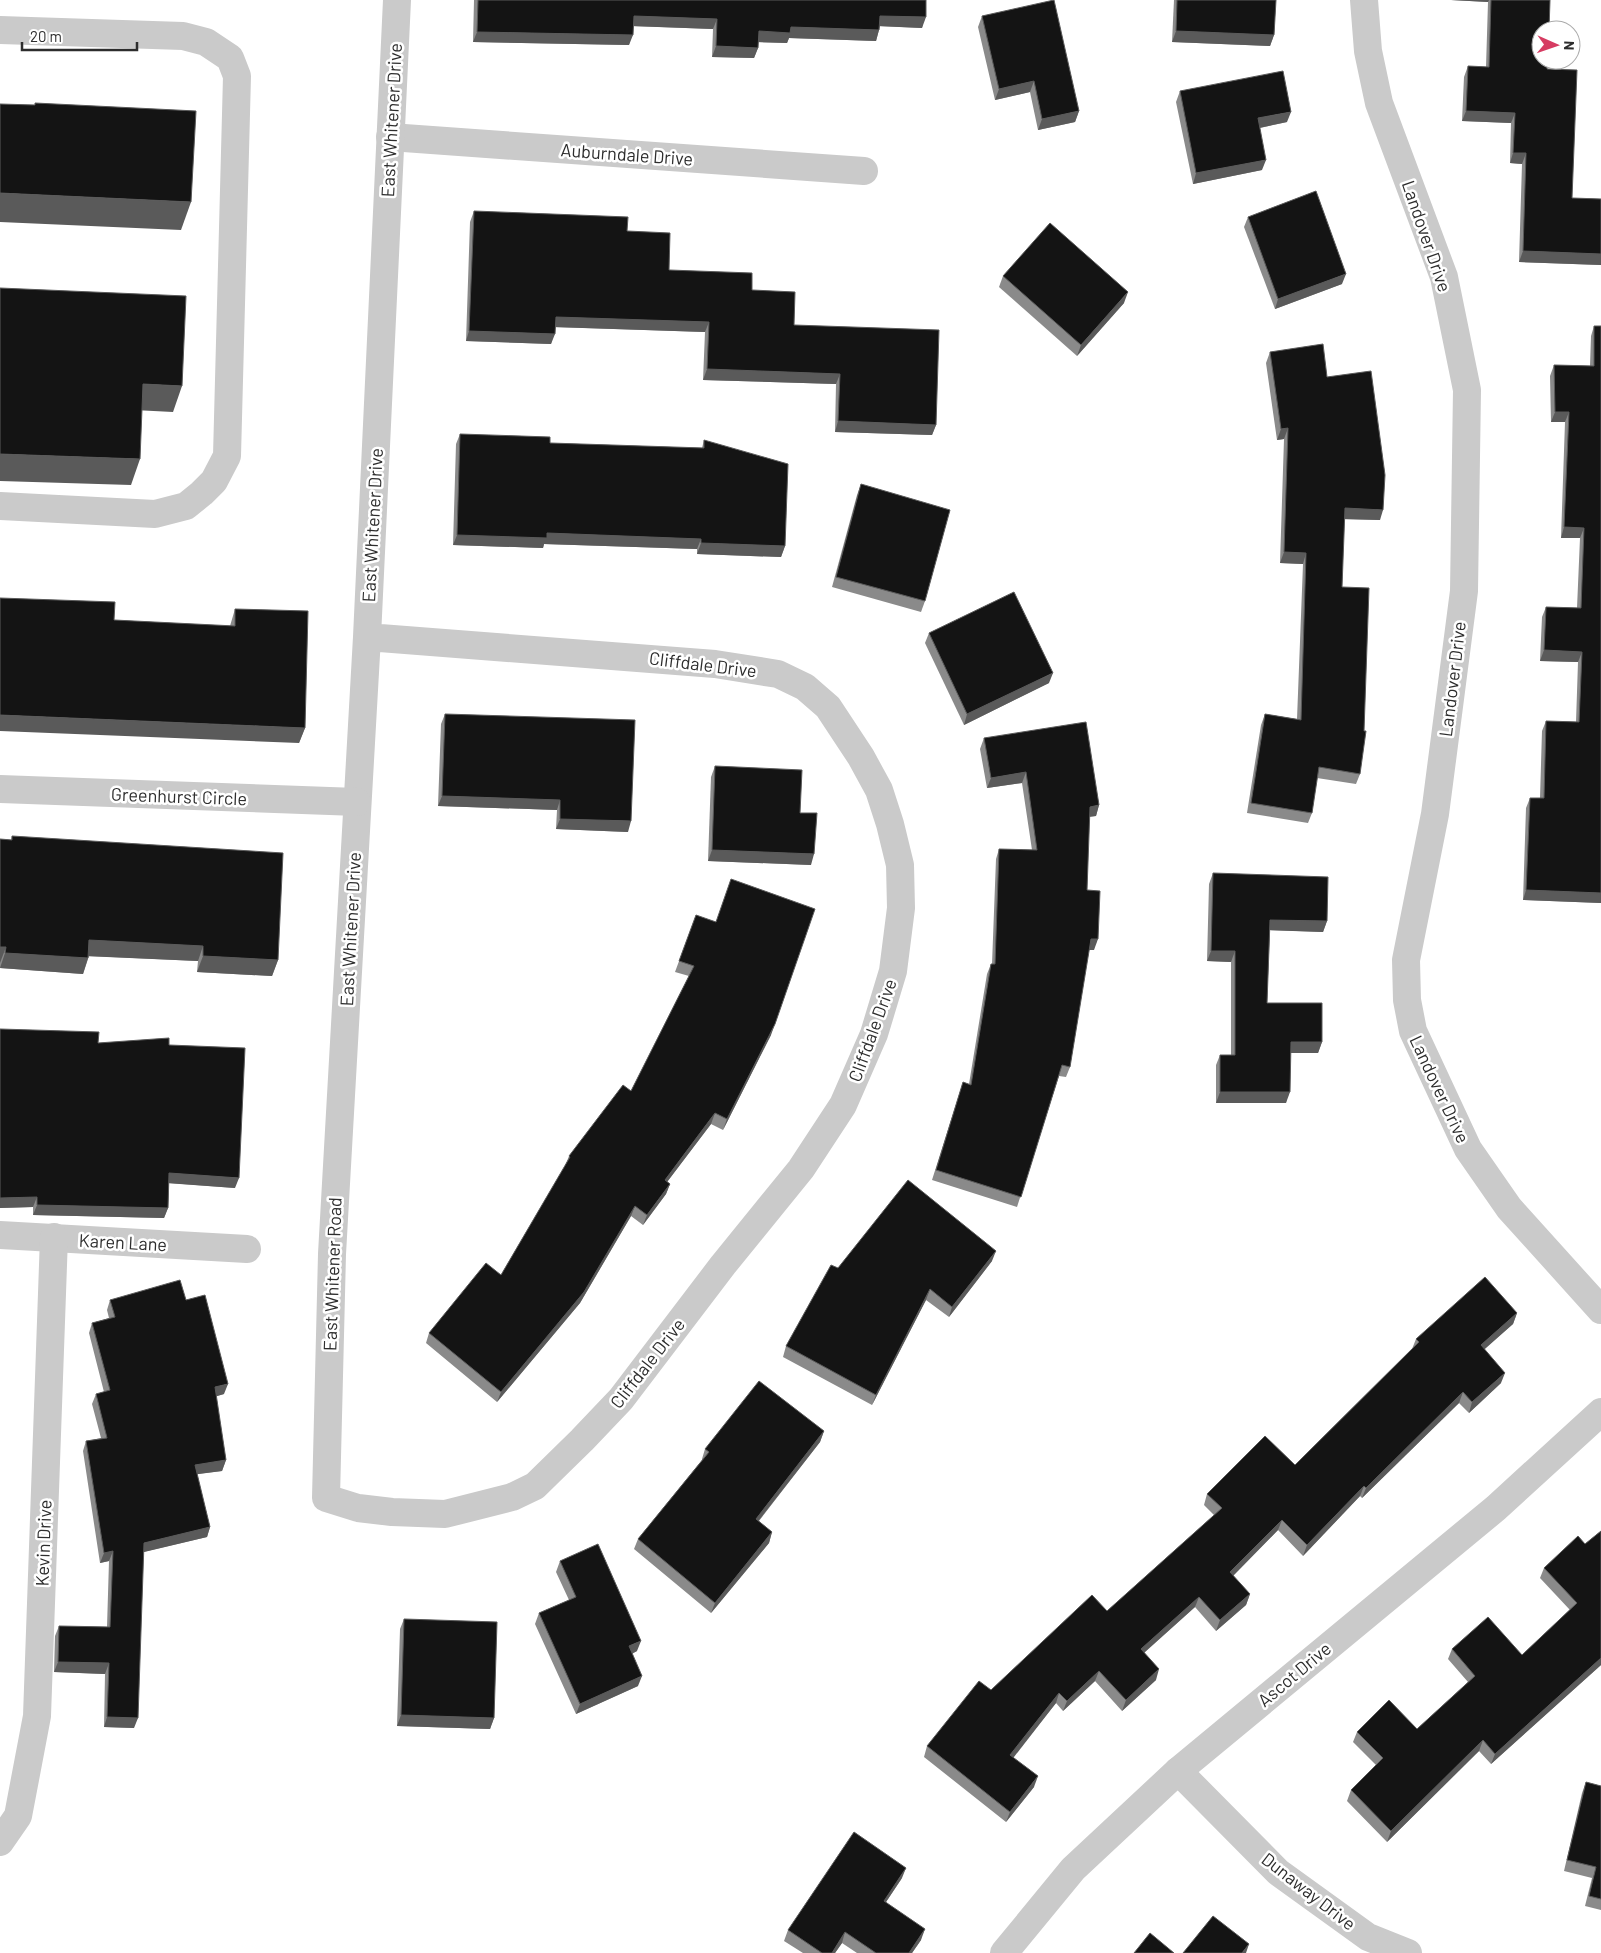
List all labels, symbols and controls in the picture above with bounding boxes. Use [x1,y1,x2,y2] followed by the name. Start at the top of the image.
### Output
[22,20,138,52] scale bar
[1531,20,1581,70] north arrow
[30,27,62,45] text: 20 m
[1561,41,1578,50] text: N
[376,42,406,198] street label: East Whitener Drive
[560,138,694,170] street label: Auburndale Drive
[1398,177,1456,295] street label: Landover Drive
[357,447,387,603] street label: East Whitener Drive
[1434,620,1470,738] street label: Landover Drive
[648,646,758,682] street label: Cliffdale Drive
[111,783,247,809] street label: Greenhurst Circle
[335,851,365,1007] street label: East Whitener Drive
[843,975,901,1085] street label: Cliffdale Drive
[1405,1032,1475,1146] street label: Landover Drive
[318,1197,346,1351] street label: East Whitener Road
[78,1229,168,1255] street label: Karen Lane
[605,1314,689,1412] street label: Cliffdale Drive
[30,1499,56,1587] street label: Kevin Drive
[1253,1637,1335,1711] street label: Ascot Drive
[1258,1847,1360,1935] street label: Dunaway Drive

